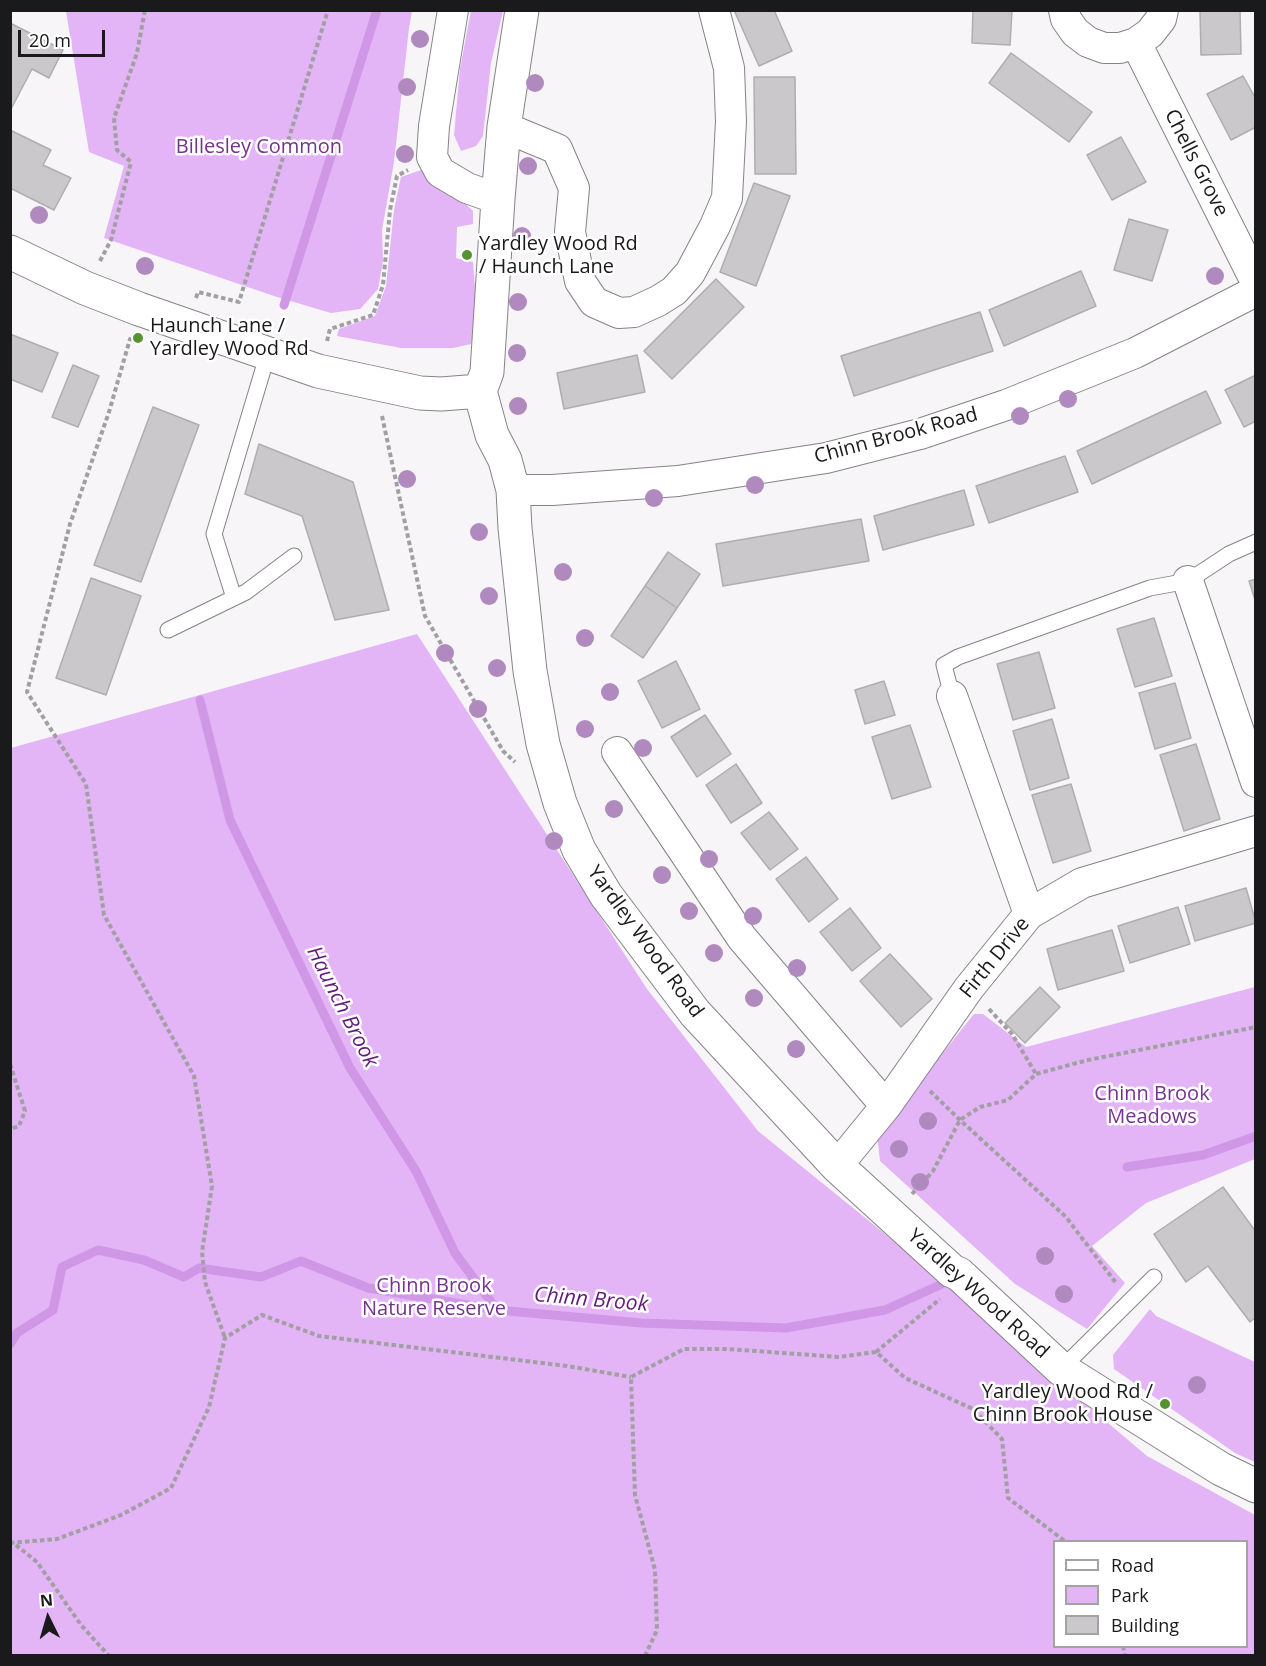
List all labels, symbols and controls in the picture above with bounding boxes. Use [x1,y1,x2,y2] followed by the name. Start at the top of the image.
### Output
[21,18,108,56] scale bar
[29,28,71,52] text: 20 m
[1159,105,1233,221] street label: Chells Grove
[176,135,342,159] park label: Billesley Common
[479,232,638,279] place label: Yardley Wood Rd / Haunch Lane
[460,248,474,262] marker: Yardley Wood Rd / Haunch Lane
[150,314,309,361] place label: Haunch Lane / Yardley Wood Rd
[131,331,145,345] marker: Haunch Lane / Yardley Wood Rd
[812,403,980,469] street label: Chinn Brook Road
[582,861,708,1023] street label: Yardley Wood Road
[955,913,1035,1003] street label: Firth Drive
[301,942,383,1072] water label: Haunch Brook
[1094,1082,1210,1129] park label: Chinn Brook Meadows
[902,1224,1054,1364] street label: Yardley Wood Road
[362,1274,506,1321] park label: Chinn Brook Nature Reserve
[533,1282,649,1318] water label: Chinn Brook
[973,1380,1153,1427] place label: Yardley Wood Rd / Chinn Brook House
[1158,1397,1172,1411] marker: Yardley Wood Rd / Chinn Brook House
[1053,1540,1248,1648] legend
[1111,1553,1154,1577] text: Road
[1111,1583,1149,1607] text: Park
[18,1588,78,1648] north arrow
[39,1589,54,1612] text: N
[1111,1613,1179,1637] text: Building

